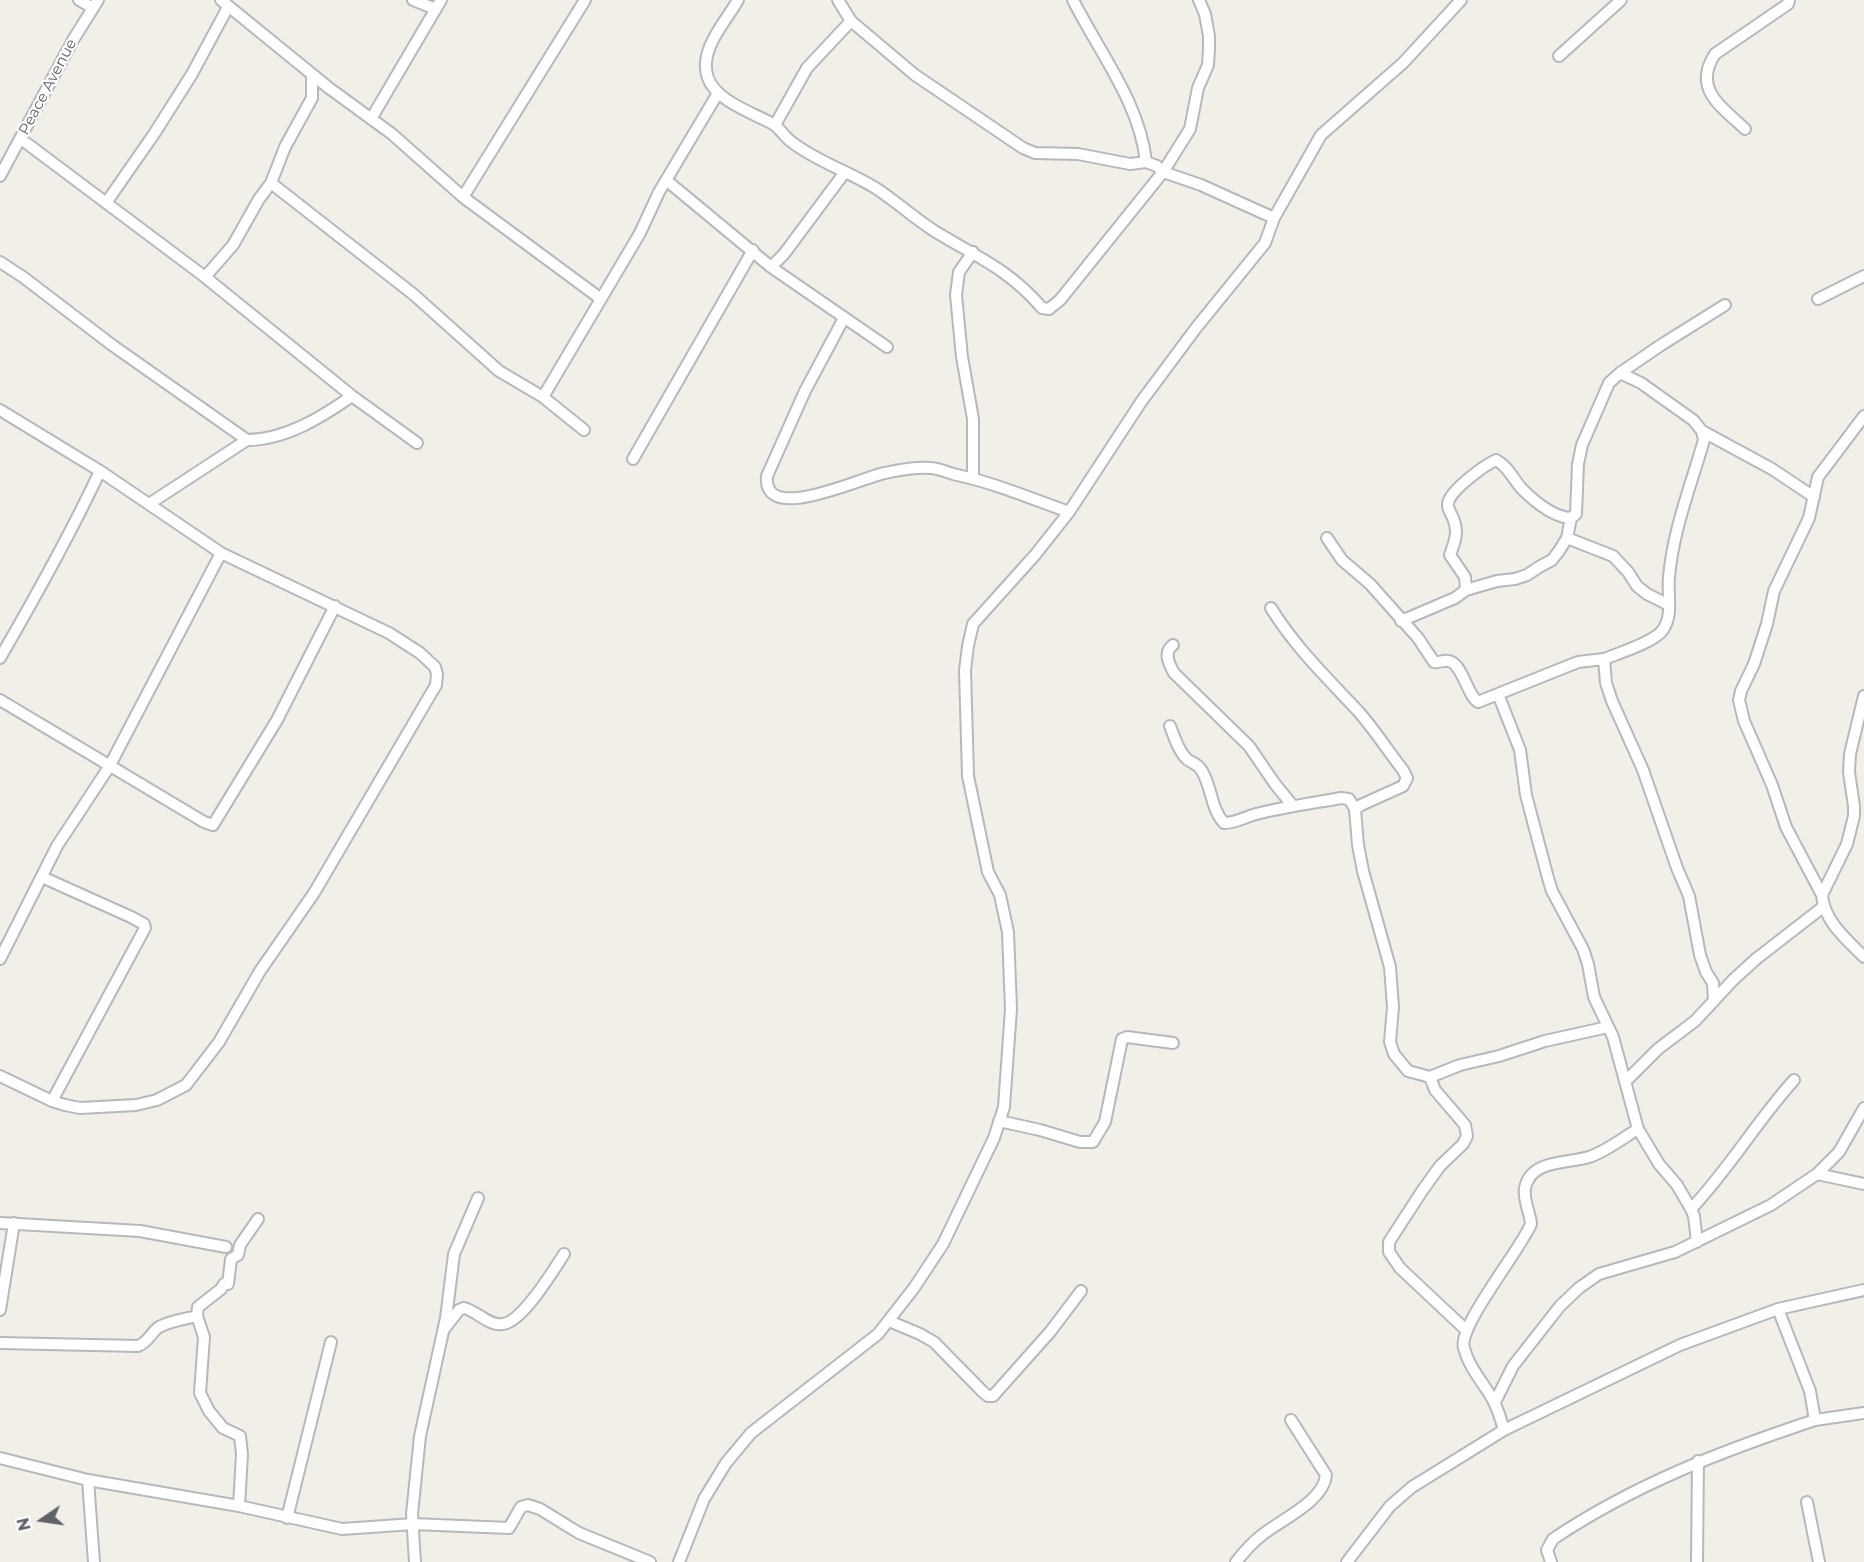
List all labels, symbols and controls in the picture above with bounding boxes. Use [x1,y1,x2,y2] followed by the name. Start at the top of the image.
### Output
[15,36,81,138] street label: Peace Avenue
[12,1490,72,1550] north arrow
[13,1516,35,1533] text: N

